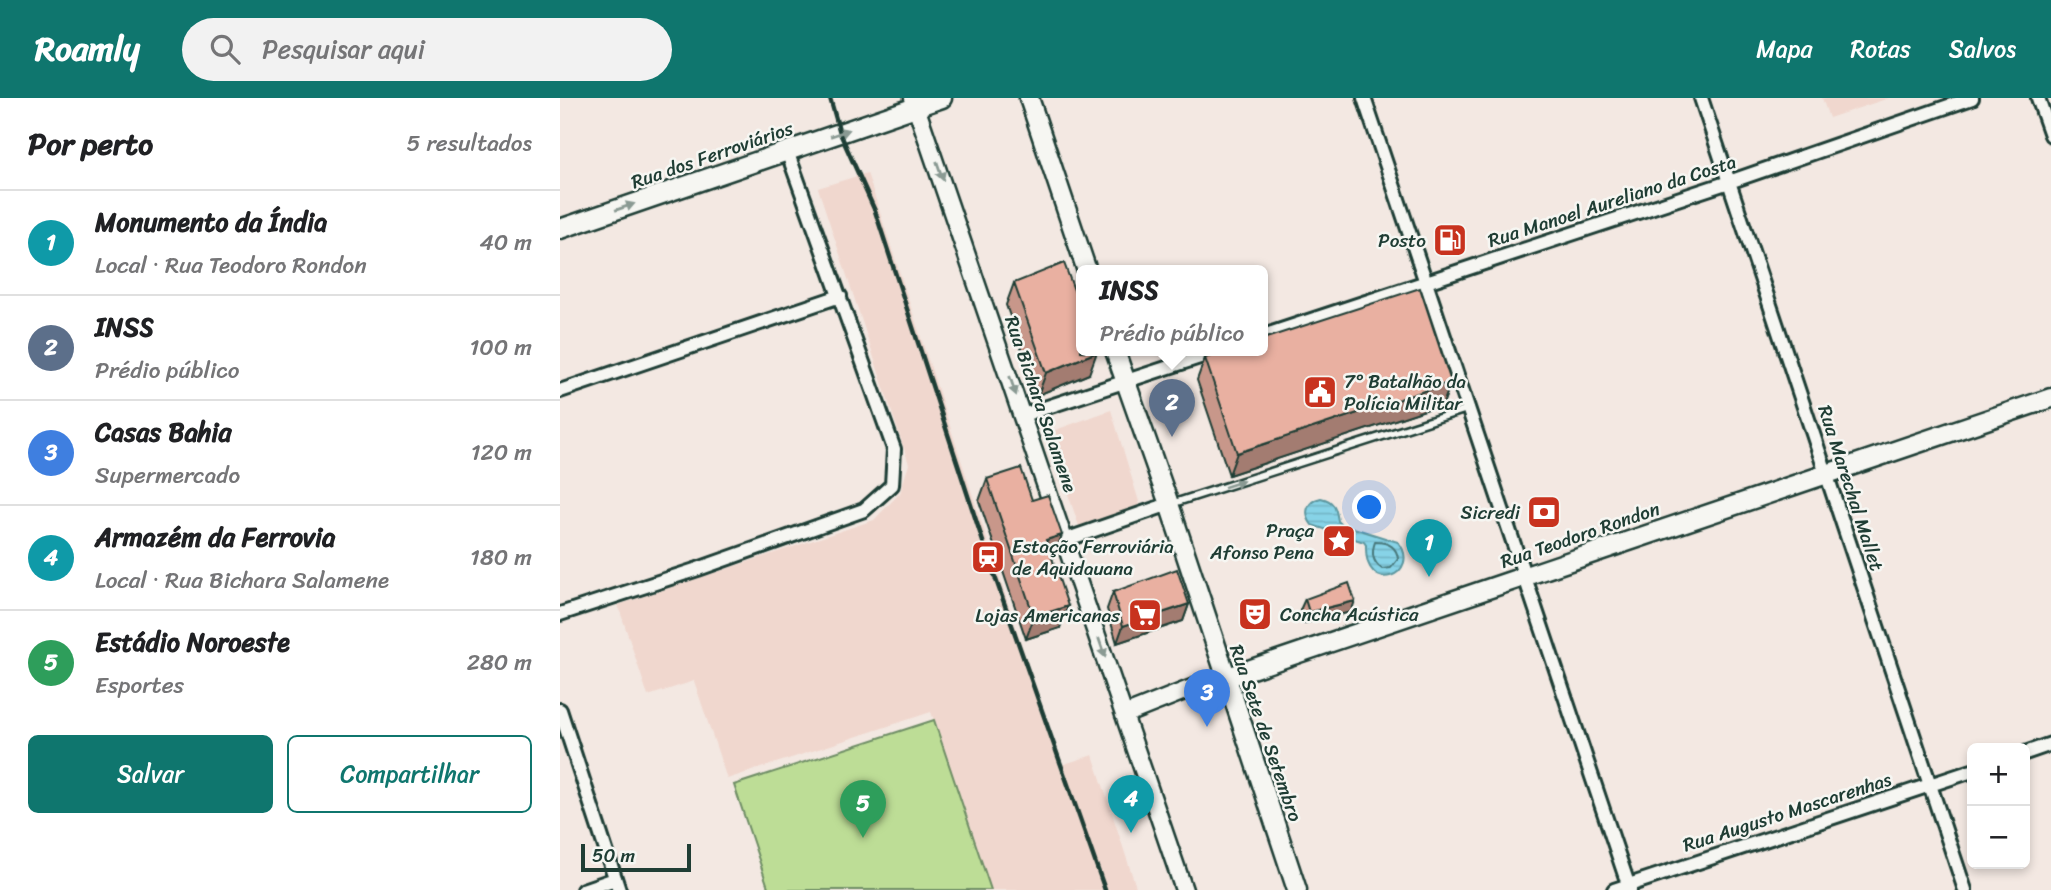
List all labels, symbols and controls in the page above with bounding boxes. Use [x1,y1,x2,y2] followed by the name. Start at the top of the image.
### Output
[182,18,672,81] search box
[35,20,140,78] text: Roamly
[262,26,425,72] text: Pesquisar aqui
[1756,28,1813,70] text: Mapa
[1851,28,1911,70] text: Rotas
[1949,28,2016,70] text: Salvos
[206,30,244,68] icon: search
[626,112,798,198] street label: Rua dos Ferroviários
[28,117,153,171] text: Por perto
[406,123,532,164] text: 5 resultados
[829,127,850,138] one-way arrow
[1483,145,1741,257] street label: Rua Manoel Aureliano da Costa
[935,160,946,181] one-way arrow
[95,199,327,245] text: Monumento da Índia
[614,201,635,212] one-way arrow
[1431,221,1469,259] fuel station icon: Posto
[46,222,56,263] text: 1
[479,222,532,263] text: 40 m
[1378,224,1426,257] place label: Posto
[95,245,367,286] text: Local · Rua Teodoro Rondon
[1076,265,1268,356] popup
[1100,267,1158,313] text: INSS
[95,304,154,350] text: INSS
[995,311,1087,497] street label: Rua Bichara Salamene
[1100,313,1244,354] text: Prédio público
[44,327,58,368] text: 2
[469,327,532,368] text: 100 m
[95,350,240,391] text: Prédio público
[1344,365,1467,420] place label: 7° Batalhão da Polícia Militar
[1301,373,1339,411] public building icon: 7° Batalhão da Polícia Militar
[1008,376,1019,397] one-way arrow
[1149,379,1195,437] pin: 2
[1809,401,1893,575] street label: Rua Marechal Mallet
[95,409,232,455] text: Casas Bahia
[45,432,57,473] text: 3
[471,432,532,473] text: 120 m
[95,455,240,496] text: Supermercado
[1224,478,1245,488] one-way arrow
[1352,490,1386,524] your location
[1496,492,1664,578] street label: Rua Teodoro Rondon
[1525,493,1563,531] bank icon: Sicredi
[1461,496,1521,529] place label: Sicredi
[95,514,335,560] text: Armazém da Ferrovia
[1209,514,1314,569] place label: Praça Afonso Pena
[1406,519,1452,577] pin: 1
[1320,522,1358,560] place icon: Praça Afonso Pena
[1012,530,1174,585] place label: Estação Ferroviária de Aquidauana
[44,537,58,578] text: 4
[470,537,532,578] text: 180 m
[969,538,1007,576] station icon: Estação Ferroviária de Aquidauana
[95,560,389,601] text: Local · Rua Bichara Salamene
[1236,595,1274,633] theatre icon: Concha Acústica
[1126,596,1164,634] supermarket icon: Lojas Americanas
[1280,598,1419,631] place label: Concha Acústica
[975,599,1120,632] place label: Lojas Americanas
[95,619,290,665] text: Estádio Noroeste
[1097,637,1107,658] one-way arrow
[1220,640,1312,826] street label: Rua Sete de Setembro
[44,642,58,683] text: 5
[467,642,532,683] text: 280 m
[95,665,184,706] text: Esportes
[1184,669,1230,727] pin: 3
[28,735,273,813] button: Salvar
[287,735,532,813] button: Compartilhar
[1967,743,2030,869] map controls
[1967,743,2030,806] button: +
[1678,763,1896,861] street label: Rua Augusto Mascarenhas
[1108,775,1154,833] pin: 4
[840,780,886,838] pin: 5
[1967,806,2030,869] button: −
[592,839,635,872] text: 50 m
[581,841,691,873] scale bar

